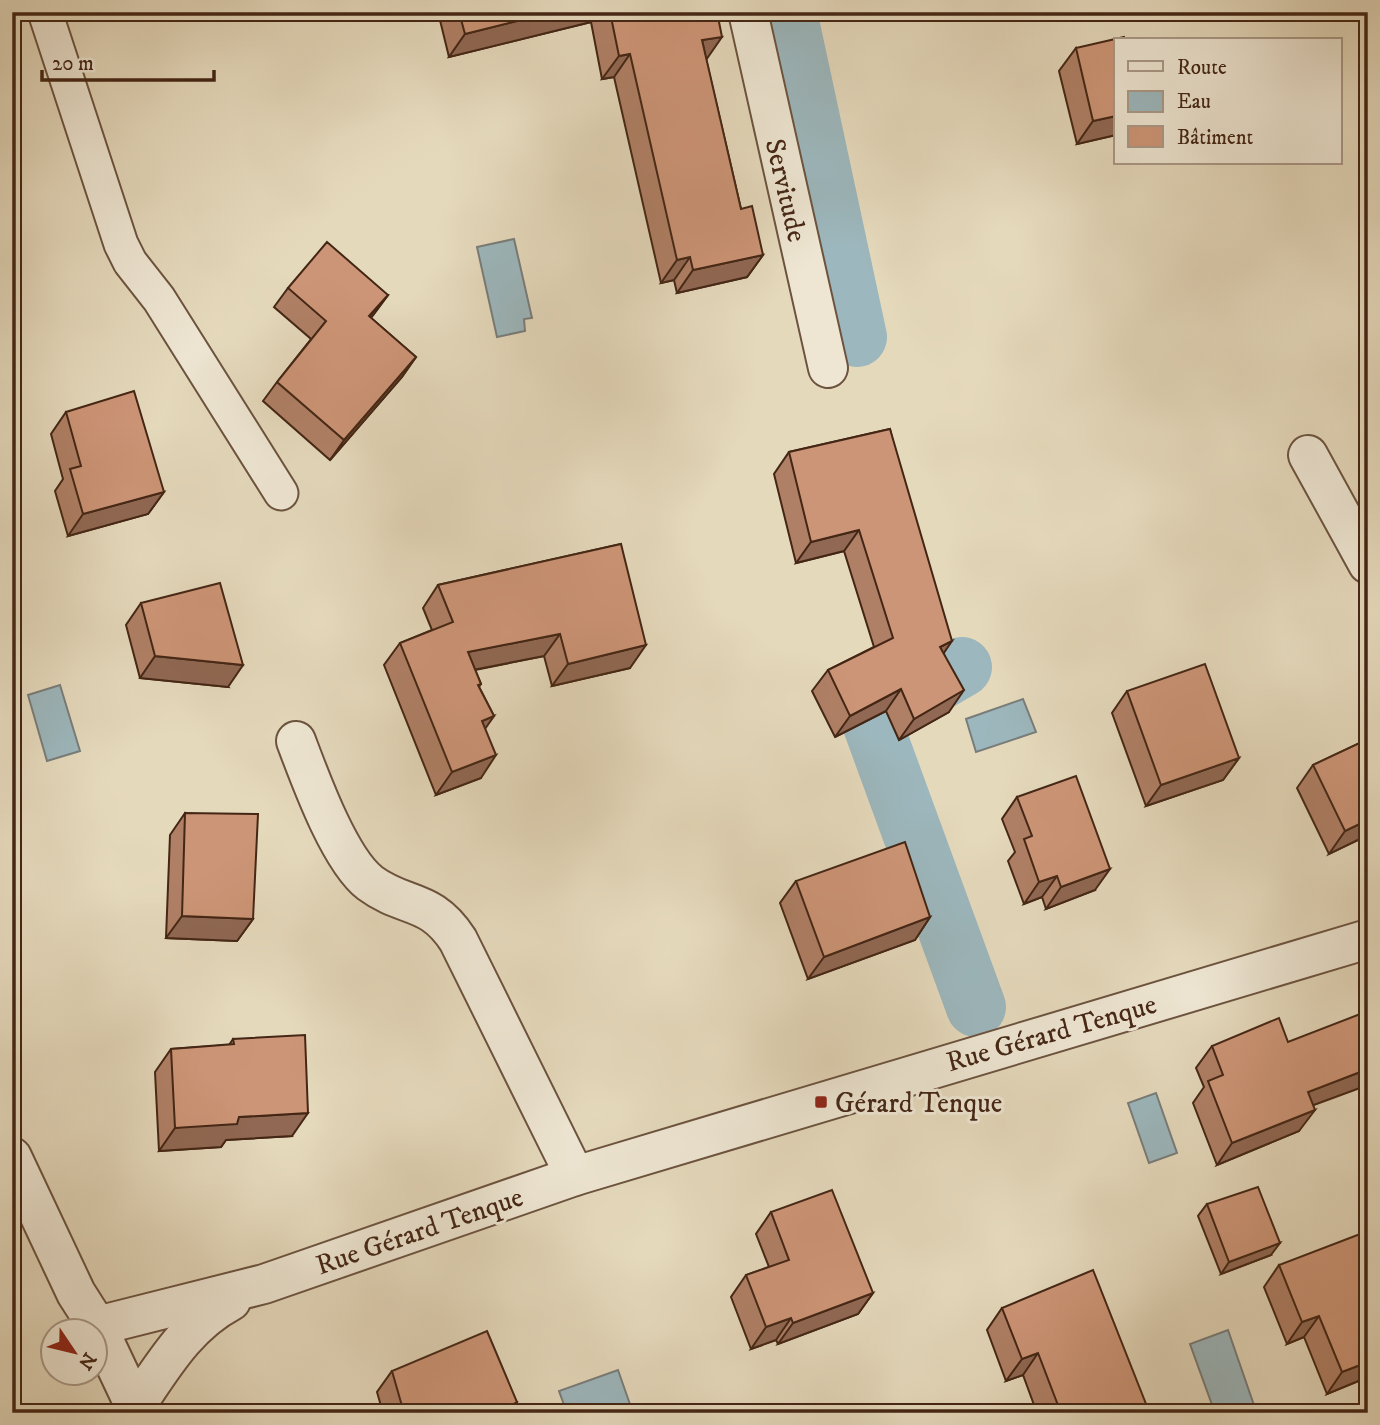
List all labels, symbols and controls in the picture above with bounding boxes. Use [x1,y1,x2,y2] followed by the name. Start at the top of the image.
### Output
[42,38,214,82] scale bar
[1114,38,1342,164] legend
[52,51,94,77] text: 20 m
[1177,55,1227,81] text: Route
[1177,89,1211,115] text: Eau
[1177,125,1254,151] text: Bâtiment
[757,135,814,245] street label: Servitude
[942,987,1161,1080] street label: Rue Gérard Tenque
[835,1086,1002,1121] place label: Gérard Tenque
[813,1094,829,1110] marker: Gérard Tenque
[311,1180,528,1283] street label: Rue Gérard Tenque
[38,1316,108,1386] north arrow
[73,1348,101,1374] text: N

